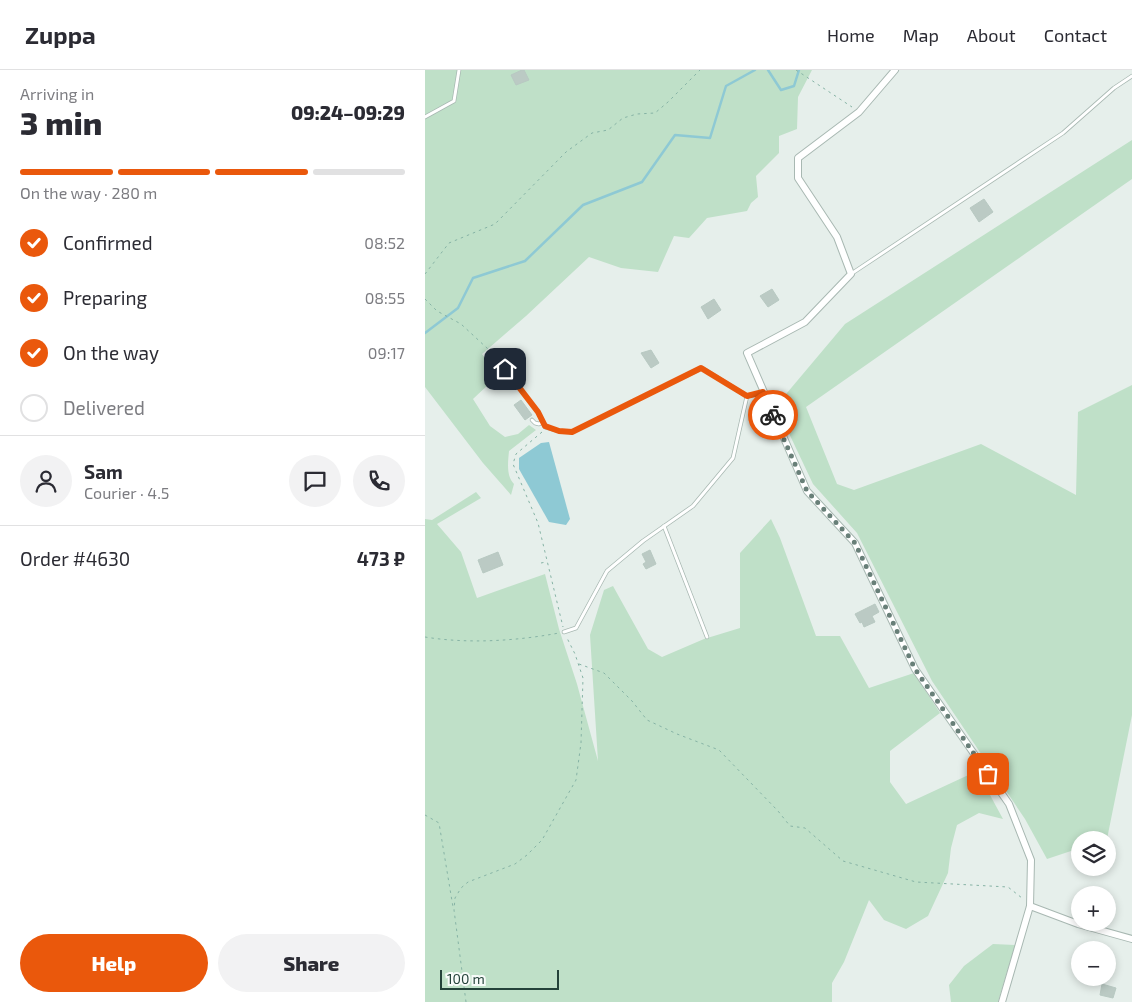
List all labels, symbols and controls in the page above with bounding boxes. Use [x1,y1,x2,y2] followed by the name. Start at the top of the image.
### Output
[25,20,96,49] text: Zuppa
[827,24,875,46] text: Home
[903,24,939,46] text: Map
[967,24,1016,46] text: About
[1044,24,1107,46] text: Contact
[20,84,94,103] text: Arriving in
[291,101,405,124] text: 09:24–09:29
[20,103,102,141] text: 3 min
[20,183,157,202] text: On the way · 280 m
[20,229,48,257] icon: check
[63,231,153,254] text: Confirmed
[364,233,405,252] text: 08:52
[20,284,48,312] icon: check
[63,286,147,309] text: Preparing
[365,288,405,307] text: 08:55
[20,339,48,367] icon: check
[63,341,159,364] text: On the way
[368,343,405,362] text: 09:17
[484,348,526,390] pin
[491,355,519,383] icon: home
[748,390,798,440] courier
[63,396,145,419] text: Delivered
[759,401,787,429] icon: bike
[20,455,72,507] button: person
[289,455,341,507] button: chat
[353,455,405,507] button: phone
[84,460,123,483] text: Sam
[84,483,169,502] text: Courier · 4.5
[20,547,130,570] text: Order #4630
[357,547,405,570] text: 473 ₽
[967,753,1009,795] pin
[974,760,1002,788] icon: bag
[1071,831,1116,986] map controls
[1071,831,1116,876] button: layers
[1071,886,1116,931] button: +
[20,934,208,992] button: Help
[218,934,405,992] button: Share
[1071,941,1116,986] button: −
[440,967,559,990] scale bar
[447,970,485,987] text: 100 m

